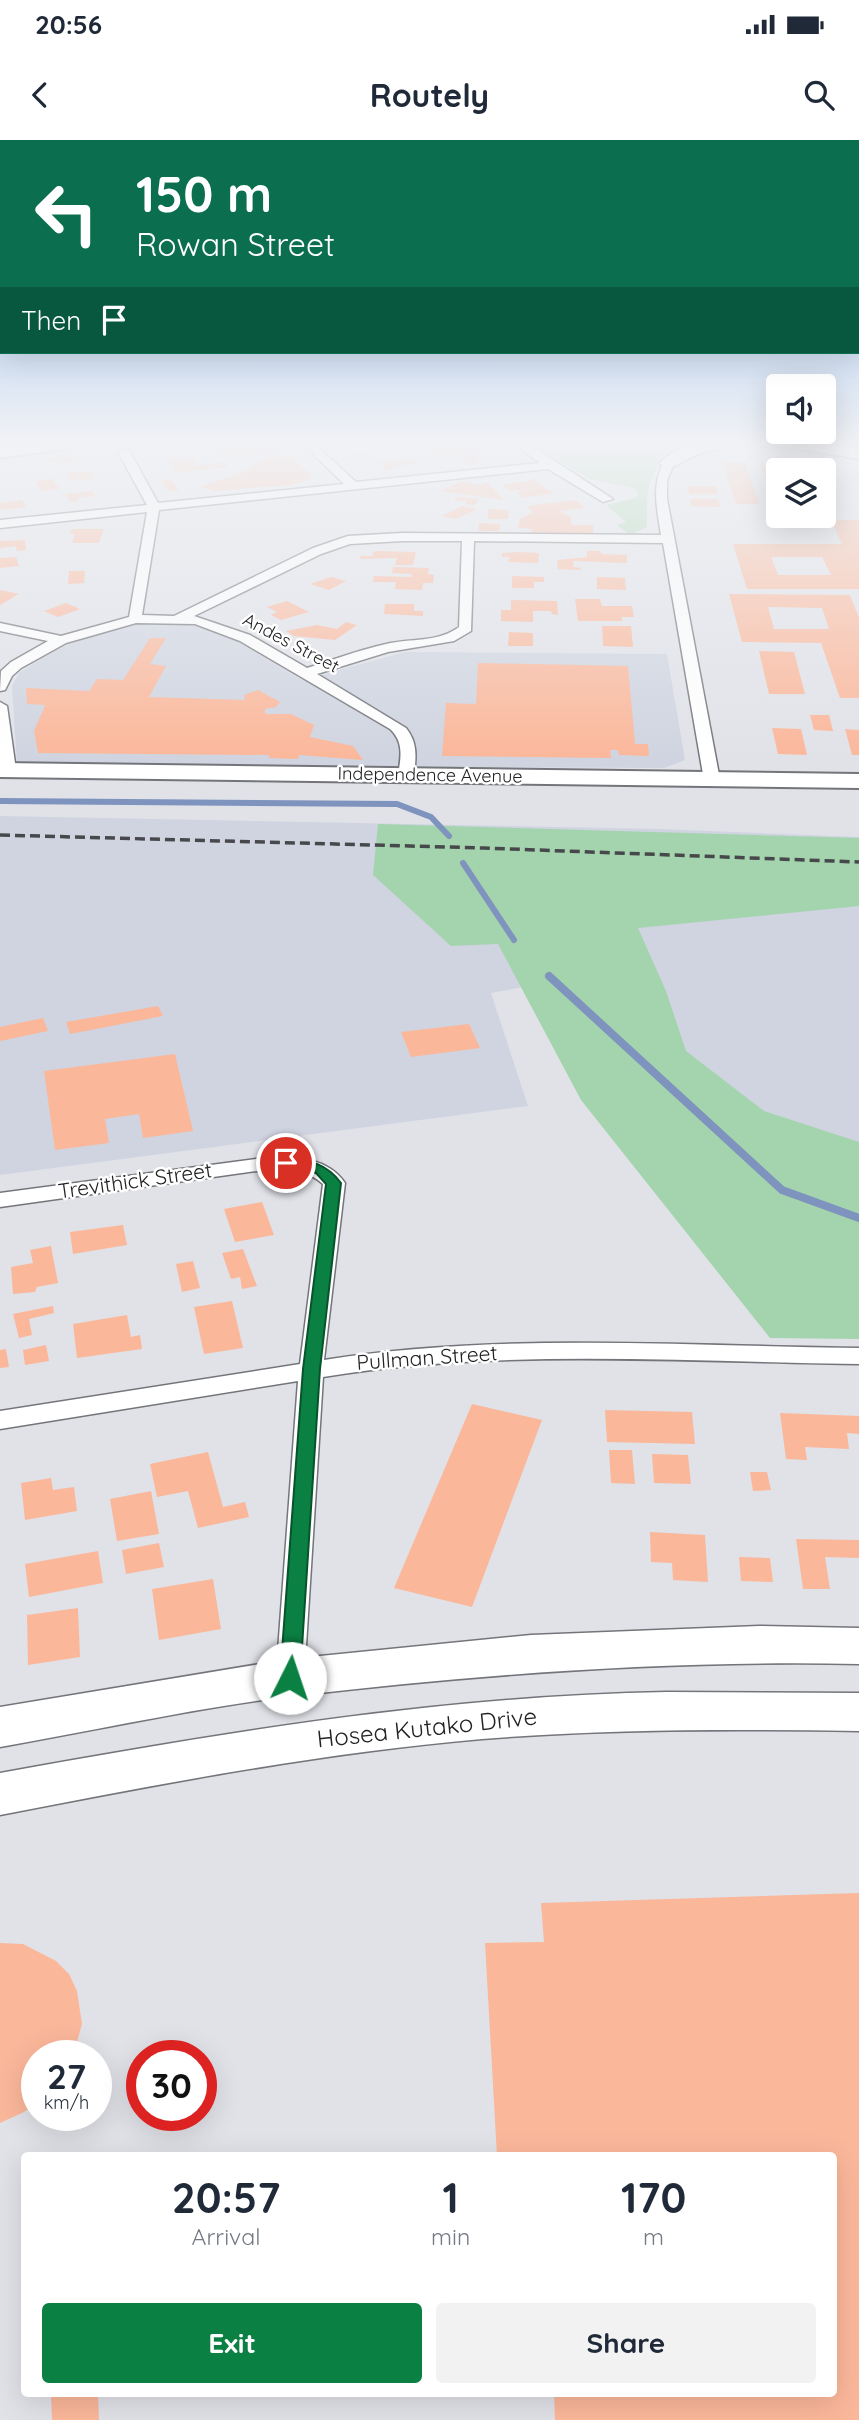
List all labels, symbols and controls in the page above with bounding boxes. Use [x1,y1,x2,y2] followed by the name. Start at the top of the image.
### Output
[35,8,102,41] text: 20:56
[370,75,489,115] text: Routely
[21,76,59,114] icon: back
[800,76,838,114] icon: search
[136,163,272,224] text: 150 m
[21,168,112,259] icon: left
[136,224,335,264] text: Rowan Street
[95,301,133,339] icon: arrive
[21,304,81,337] text: Then
[766,374,836,528] map controls
[766,374,836,444] button: sound
[766,458,836,528] button: layers
[239,608,343,678] street label: Andes Street
[337,761,523,788] street label: Independence Avenue
[256,1133,316,1193] pin
[267,1144,305,1182] icon: arrive
[56,1156,214,1204] street label: Trevithick Street
[356,1339,498,1375] street label: Pullman Street
[253,1641,327,1715] position arrow
[315,1701,538,1753] street label: Hosea Kutako Drive
[126,2040,217,2131] speed limit sign: 30
[47,2054,86,2098] text: 27
[44,2091,89,2114] text: km/h
[172,2171,280,2224] text: 20:57
[442,2171,459,2224] text: 1
[621,2171,686,2224] text: 170
[192,2222,260,2251] text: Arrival
[431,2222,470,2251] text: min
[643,2222,664,2251] text: m
[42,2303,422,2383] button: Exit
[436,2303,816,2383] button: Share

